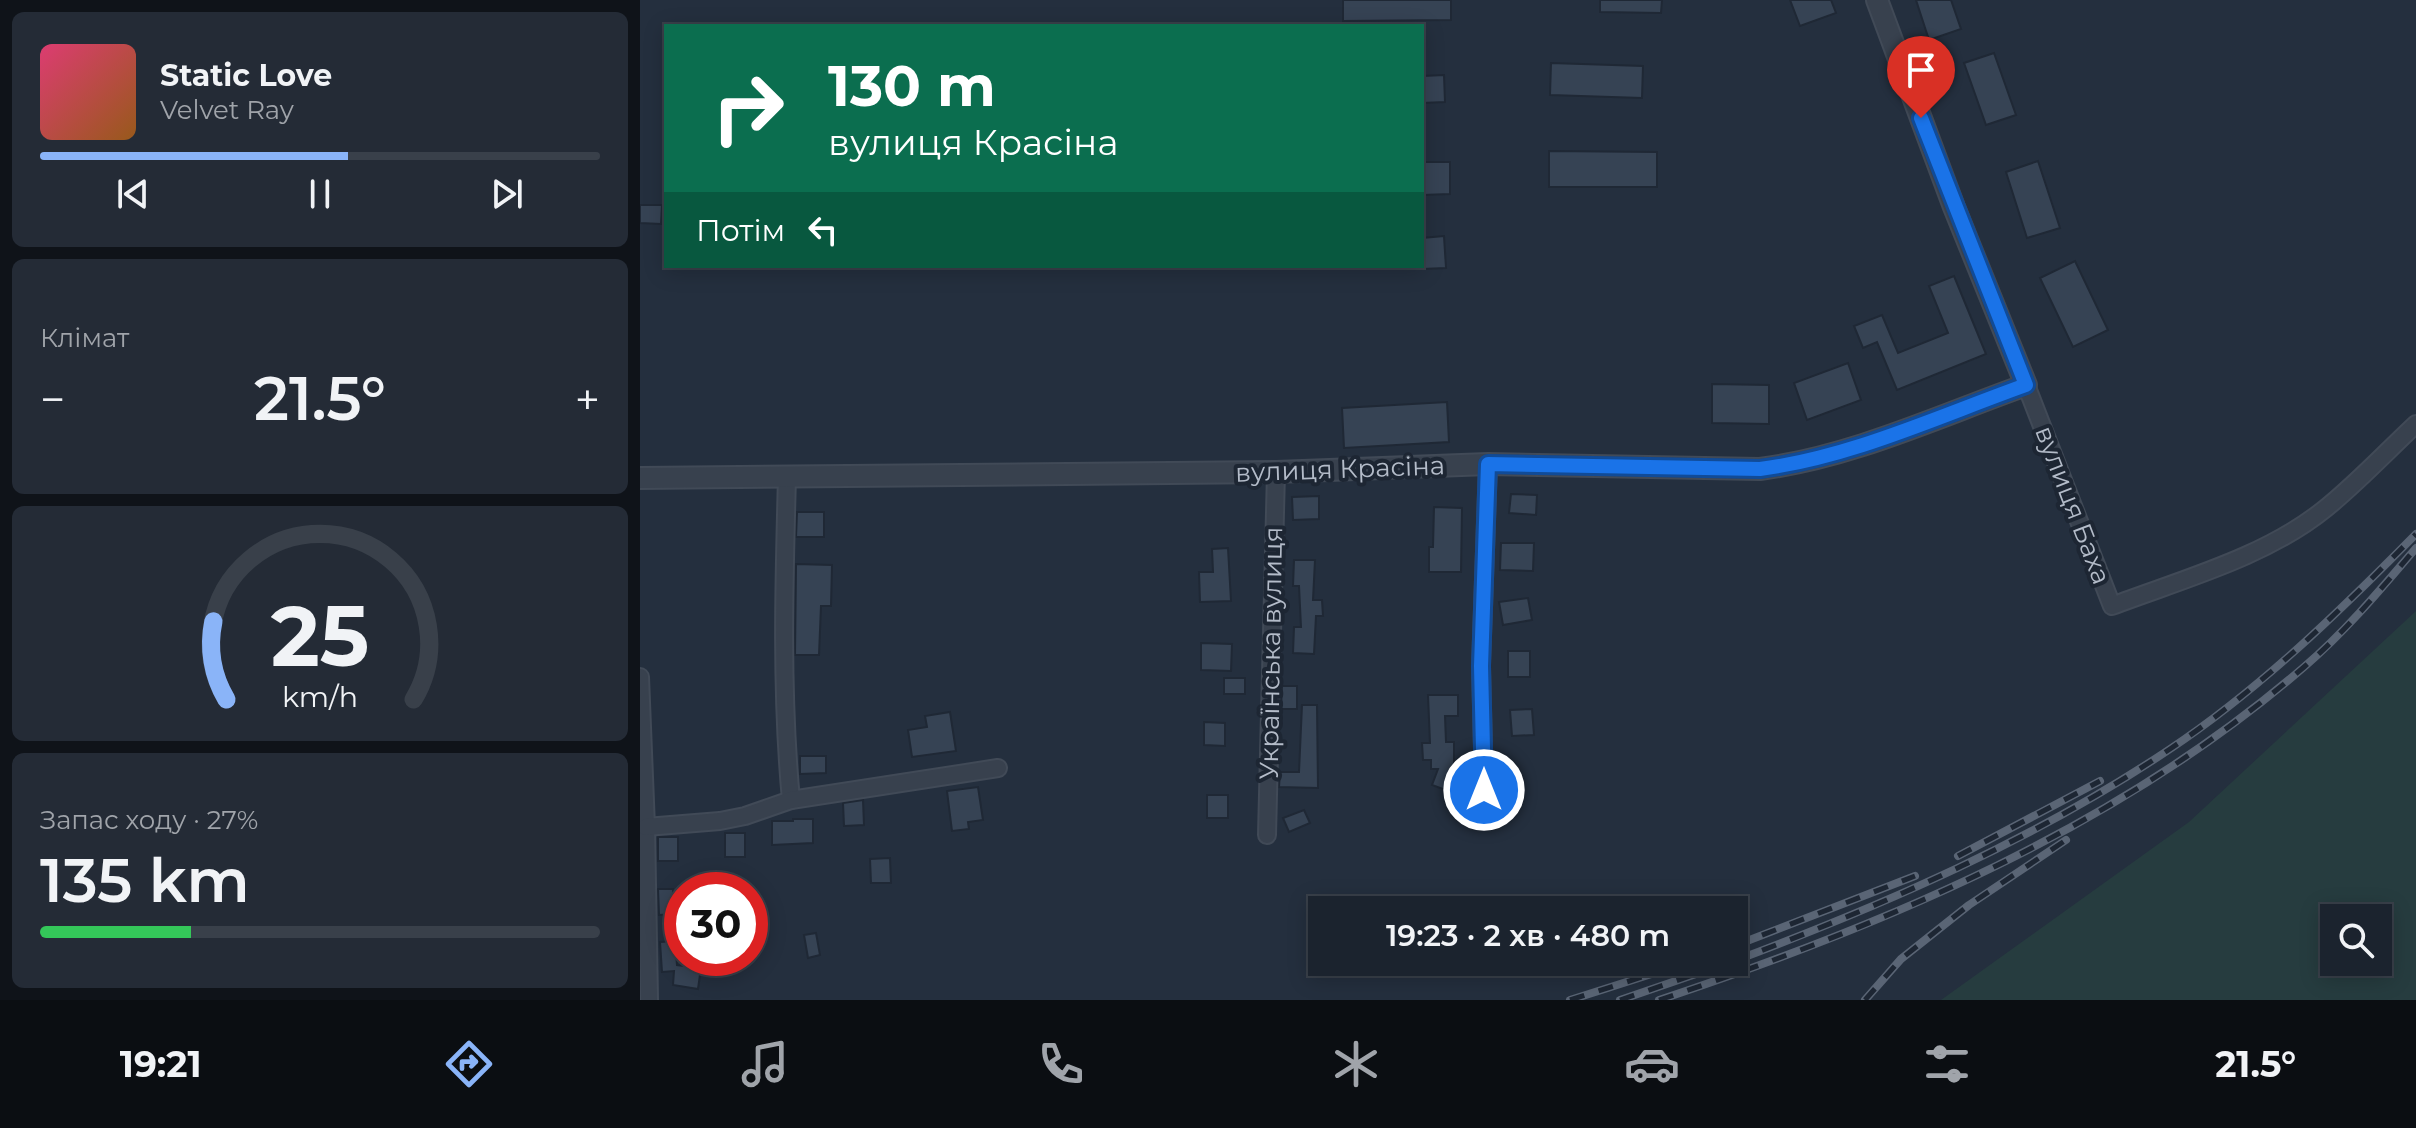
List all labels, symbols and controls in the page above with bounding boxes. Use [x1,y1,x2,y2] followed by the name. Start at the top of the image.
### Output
[1887,36,1955,118] pin
[1899,48,1943,92] icon: arrive
[828,52,996,120] text: 130 m
[696,56,800,160] icon: right
[160,57,332,94] text: Static Love
[160,94,294,126] text: Velvet Ray
[828,120,1118,164] text: вулиця Красіна
[111,172,155,216] icon: previous
[298,172,342,216] icon: pause
[485,172,529,216] icon: next
[801,208,845,252] icon: left
[696,212,785,249] text: Потім
[40,322,129,354] text: Клімат
[254,362,386,435] text: 21.5°
[40,372,65,426] text: −
[575,372,600,426] text: +
[2028,421,2118,589] street label: вулиця Баха
[1235,449,1445,489] street label: вулиця Красіна
[1253,526,1289,780] street label: Українська вулиця
[271,584,369,686] text: 25
[282,679,358,714] text: km/h
[1442,748,1526,832] position arrow
[40,804,258,836] text: Запас ходу · 27%
[40,844,250,917] text: 135 km
[664,872,768,976] speed limit sign: 30
[2320,904,2392,976] map controls
[2320,904,2392,976] button: search
[1386,917,1670,954] text: 19:23 · 2 хв · 480 m
[441,1036,497,1092] icon: directions
[737,1036,793,1092] icon: music
[1033,1036,1089,1092] icon: phone
[1328,1036,1384,1092] icon: climate
[1624,1036,1680,1092] icon: car
[1919,1036,1975,1092] icon: filters
[120,1042,202,1086] text: 19:21
[2215,1042,2296,1086] text: 21.5°

